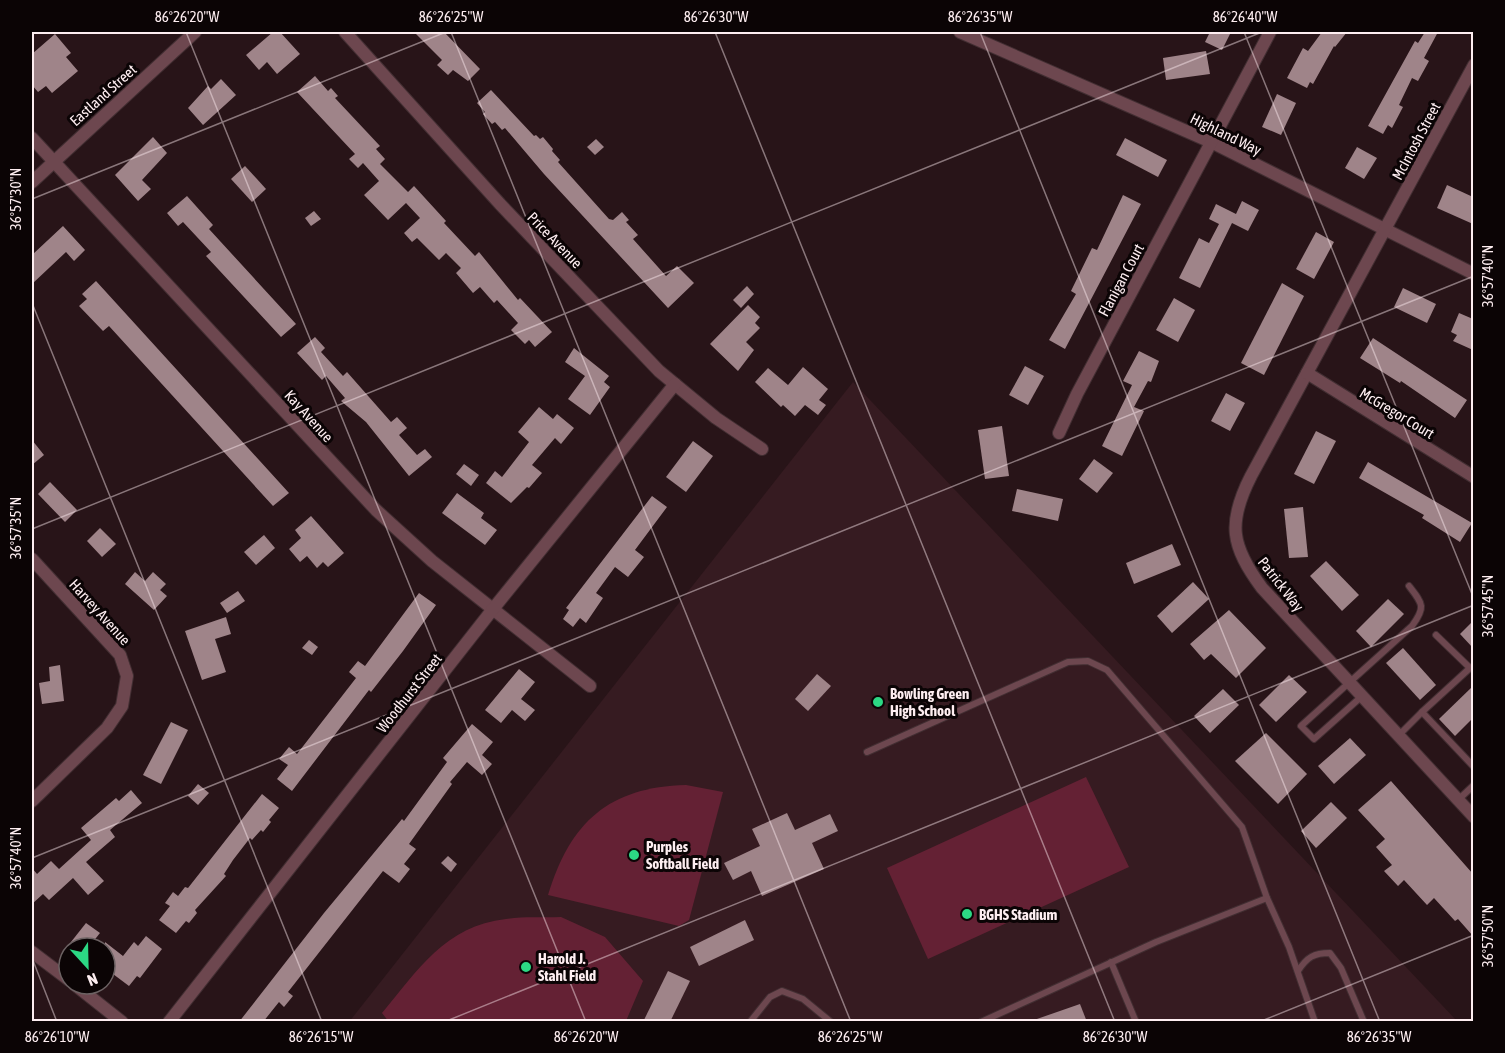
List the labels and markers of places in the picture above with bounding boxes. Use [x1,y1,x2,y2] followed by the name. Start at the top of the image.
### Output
[890,685,969,719] place label: Bowling Green High School
[871,695,885,709] marker: Bowling Green High School
[646,838,719,872] place label: Purples Softball Field
[627,848,641,862] marker: Purples Softball Field
[979,906,1058,923] place label: BGHS Stadium
[960,907,974,921] marker: BGHS Stadium
[538,950,596,984] place label: Harold J. Stahl Field
[519,960,533,974] marker: Harold J. Stahl Field

